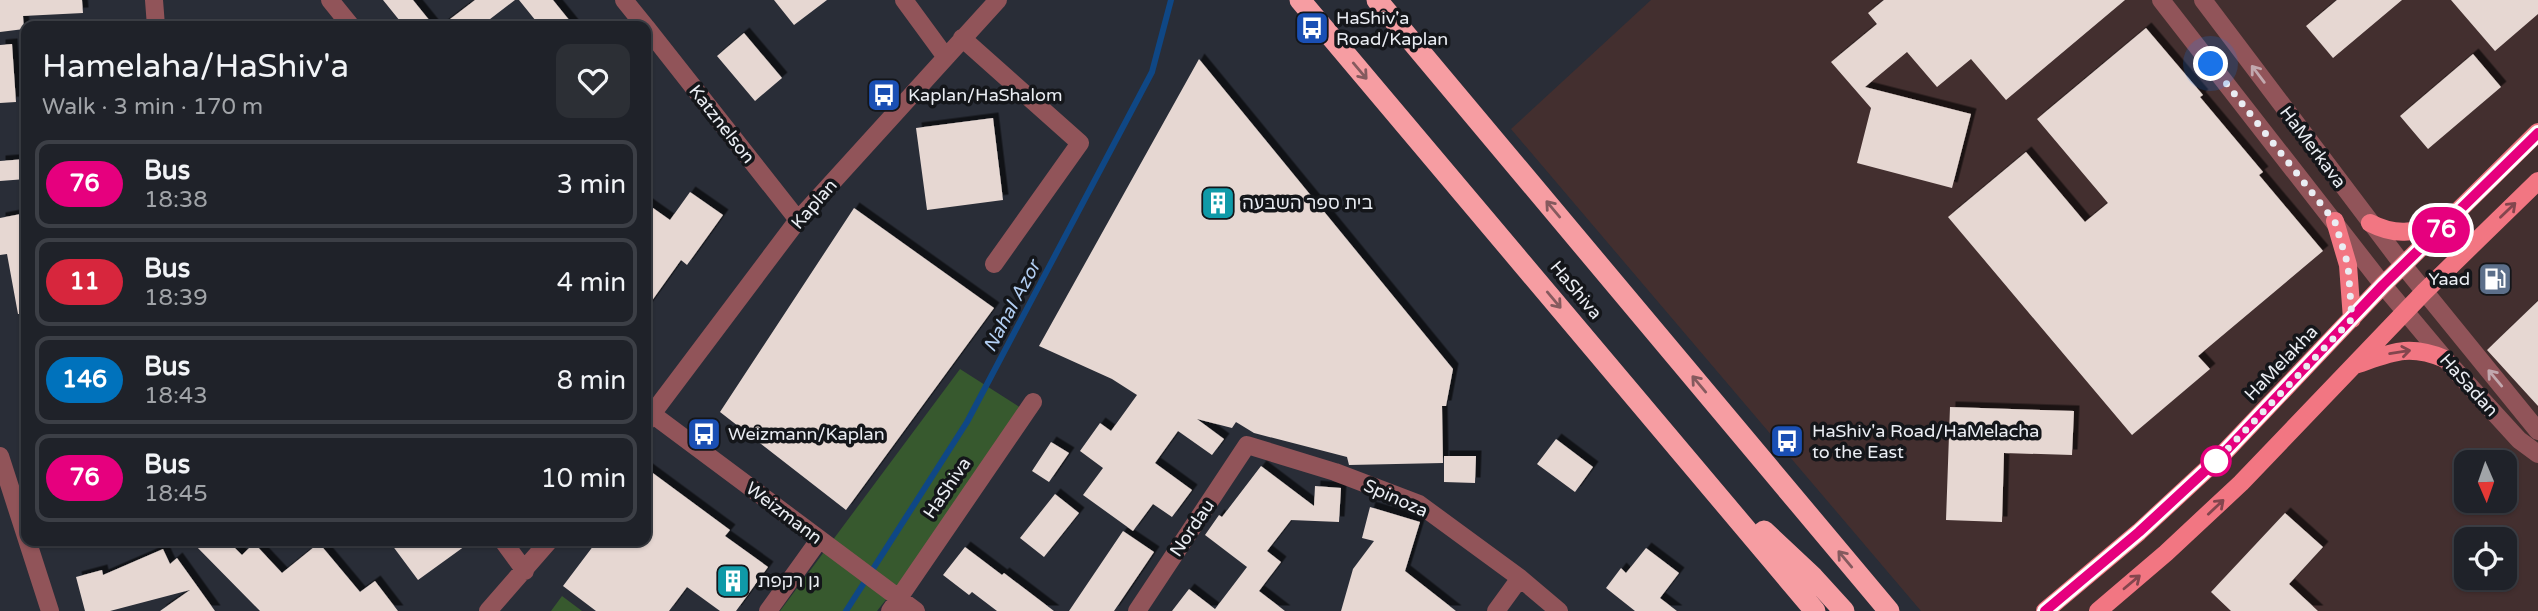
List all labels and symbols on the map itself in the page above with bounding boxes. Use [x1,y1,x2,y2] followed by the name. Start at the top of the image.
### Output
[1336,7,1448,50] place label: HaShiv'a Road/Kaplan
[1293,9,1331,47] bus stop icon: HaShiv'a Road/Kaplan
[2193,46,2228,81] your location
[1352,61,1367,79] one-way arrow
[2251,65,2266,84] one-way arrow
[865,76,903,114] bus stop icon: Kaplan/HaShalom
[684,80,760,168] street label: Katznelson
[908,84,1062,106] place label: Kaplan/HaShalom
[2275,102,2351,192] street label: HaMerkava
[786,174,842,234] street label: Kaplan
[1199,184,1237,222] building icon: בית ספר השבעה
[1242,192,1373,214] place label: בית ספר השבעה
[1545,201,1561,219] one-way arrow
[2499,202,2516,219] one-way arrow
[2410,207,2472,253] line badge: 76
[979,255,1046,356] water label: Nahal Azor
[1545,256,1607,324] street label: HaShiva
[2476,260,2514,298] fuel station icon: Yaad
[2428,268,2470,290] place label: Yaad
[1546,291,1562,309] one-way arrow
[2240,321,2322,405] street label: HaMelakha
[2388,345,2411,358] one-way arrow
[2435,349,2503,421] street label: HaSadan
[2487,369,2503,387] one-way arrow
[1691,375,1707,393] one-way arrow
[685,415,723,453] bus stop icon: Weizmann/Kaplan
[1812,420,2039,463] place label: HaShiv'a Road/HaMelacha to the East
[1768,422,1806,460] bus stop icon: HaShiv'a Road/HaMelacha to the East
[728,423,885,445] place label: Weizmann/Kaplan
[2201,446,2231,476] unlabelled marker
[2454,450,2516,513] north arrow
[919,453,975,523] street label: HaShiva
[1361,474,1431,522] street label: Spinoza
[742,477,826,549] street label: Weizmann
[1165,495,1219,561] street label: Nordau
[2207,498,2224,515] one-way arrow
[1837,550,1853,568] one-way arrow
[714,562,752,600] building icon: גן רקפת
[758,570,820,592] place label: גן רקפת
[2122,574,2140,590] one-way arrow

